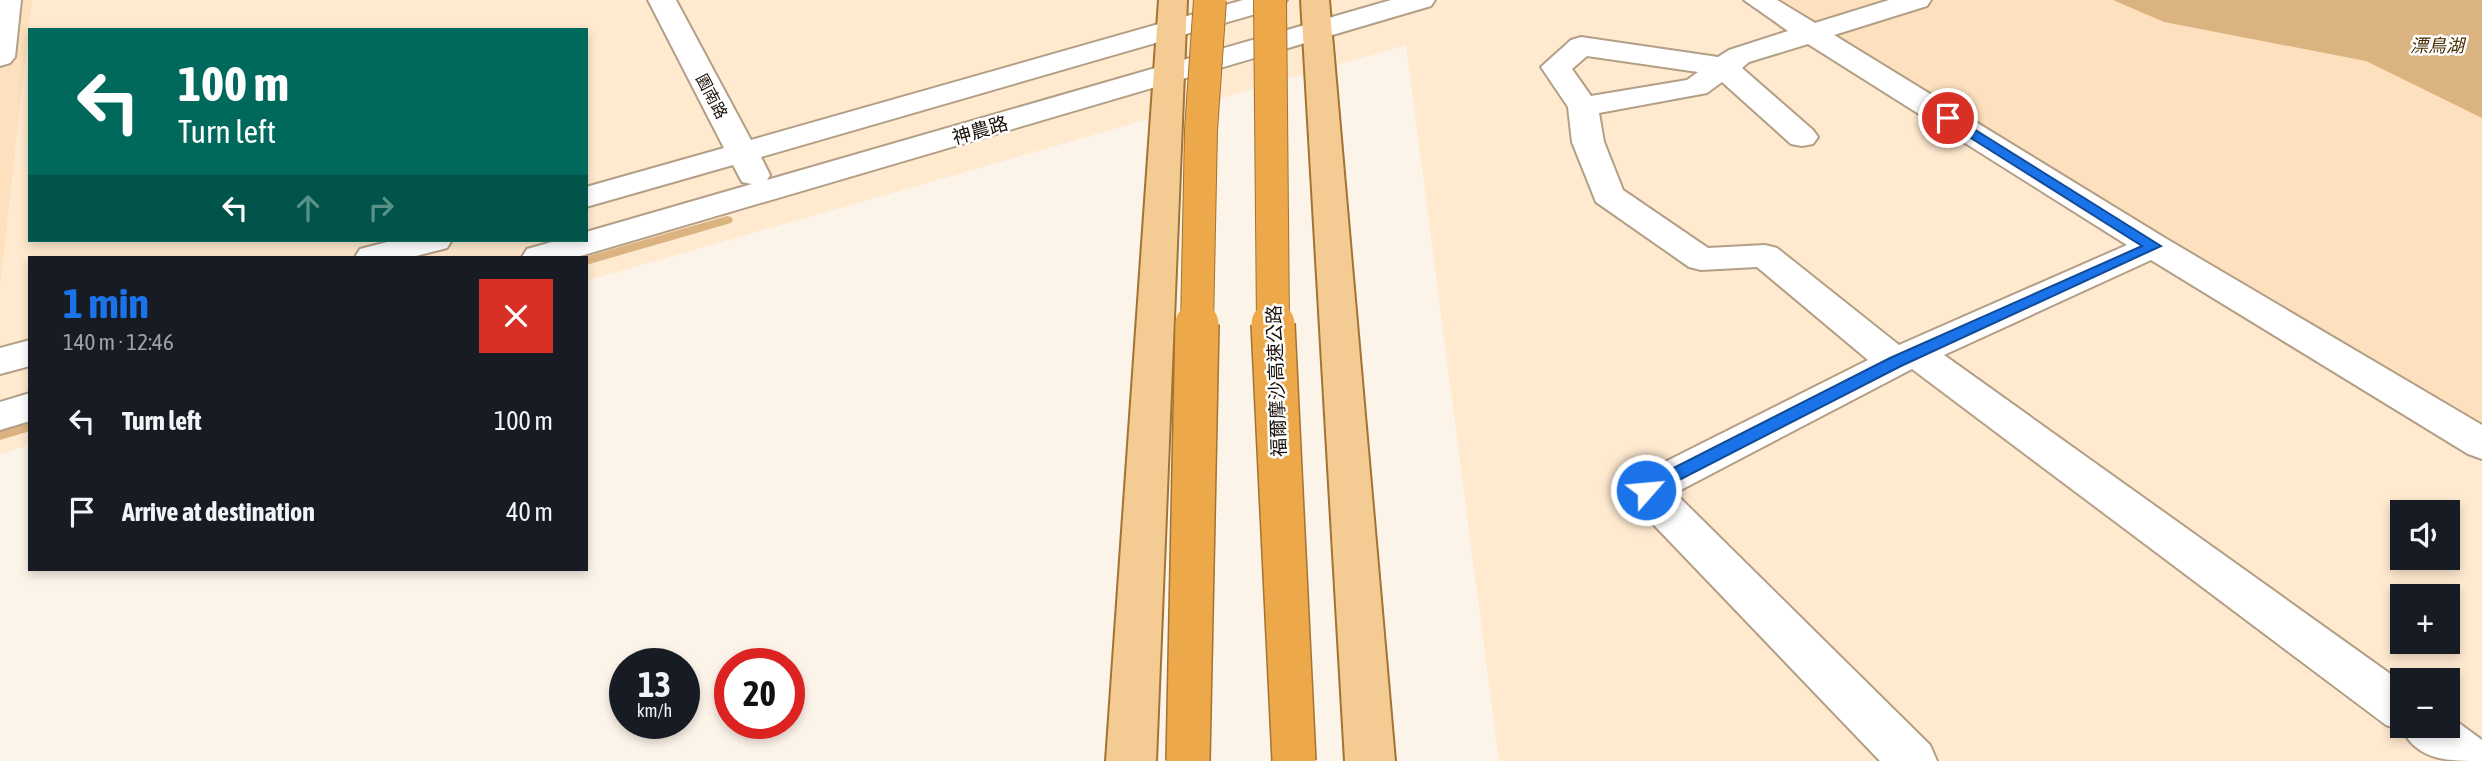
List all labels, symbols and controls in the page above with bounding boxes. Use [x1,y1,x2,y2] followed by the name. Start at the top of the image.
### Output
[2410,35,2467,56] water label: 漂鳥湖
[178,55,289,111] text: 100 m
[63,56,154,147] icon: left
[693,71,731,121] street label: 園南路
[1918,88,1978,148] pin
[1929,99,1967,137] icon: arrive
[950,112,1010,148] street label: 神農路
[178,113,276,150] text: Turn left
[216,189,254,227] icon: left
[289,189,327,227] icon: ahead
[362,189,400,227] icon: right
[63,279,149,327] text: 1 min
[479,279,553,353] button: close
[1262,305,1290,457] street label: 福爾摩沙高速公路
[63,329,174,355] text: 140 m · 12:46
[63,402,101,440] icon: left
[122,406,202,436] text: Turn left
[494,406,553,436] text: 100 m
[1609,453,1683,527] position arrow
[63,493,101,531] icon: arrive
[122,497,315,527] text: Arrive at destination
[506,497,553,527] text: 40 m
[2390,500,2460,738] map controls
[2390,500,2460,570] button: sound
[2390,584,2460,654] button: +
[714,648,805,739] speed limit sign: 20
[638,664,671,704] text: 13
[2390,668,2460,738] button: −
[637,700,672,721] text: km/h

